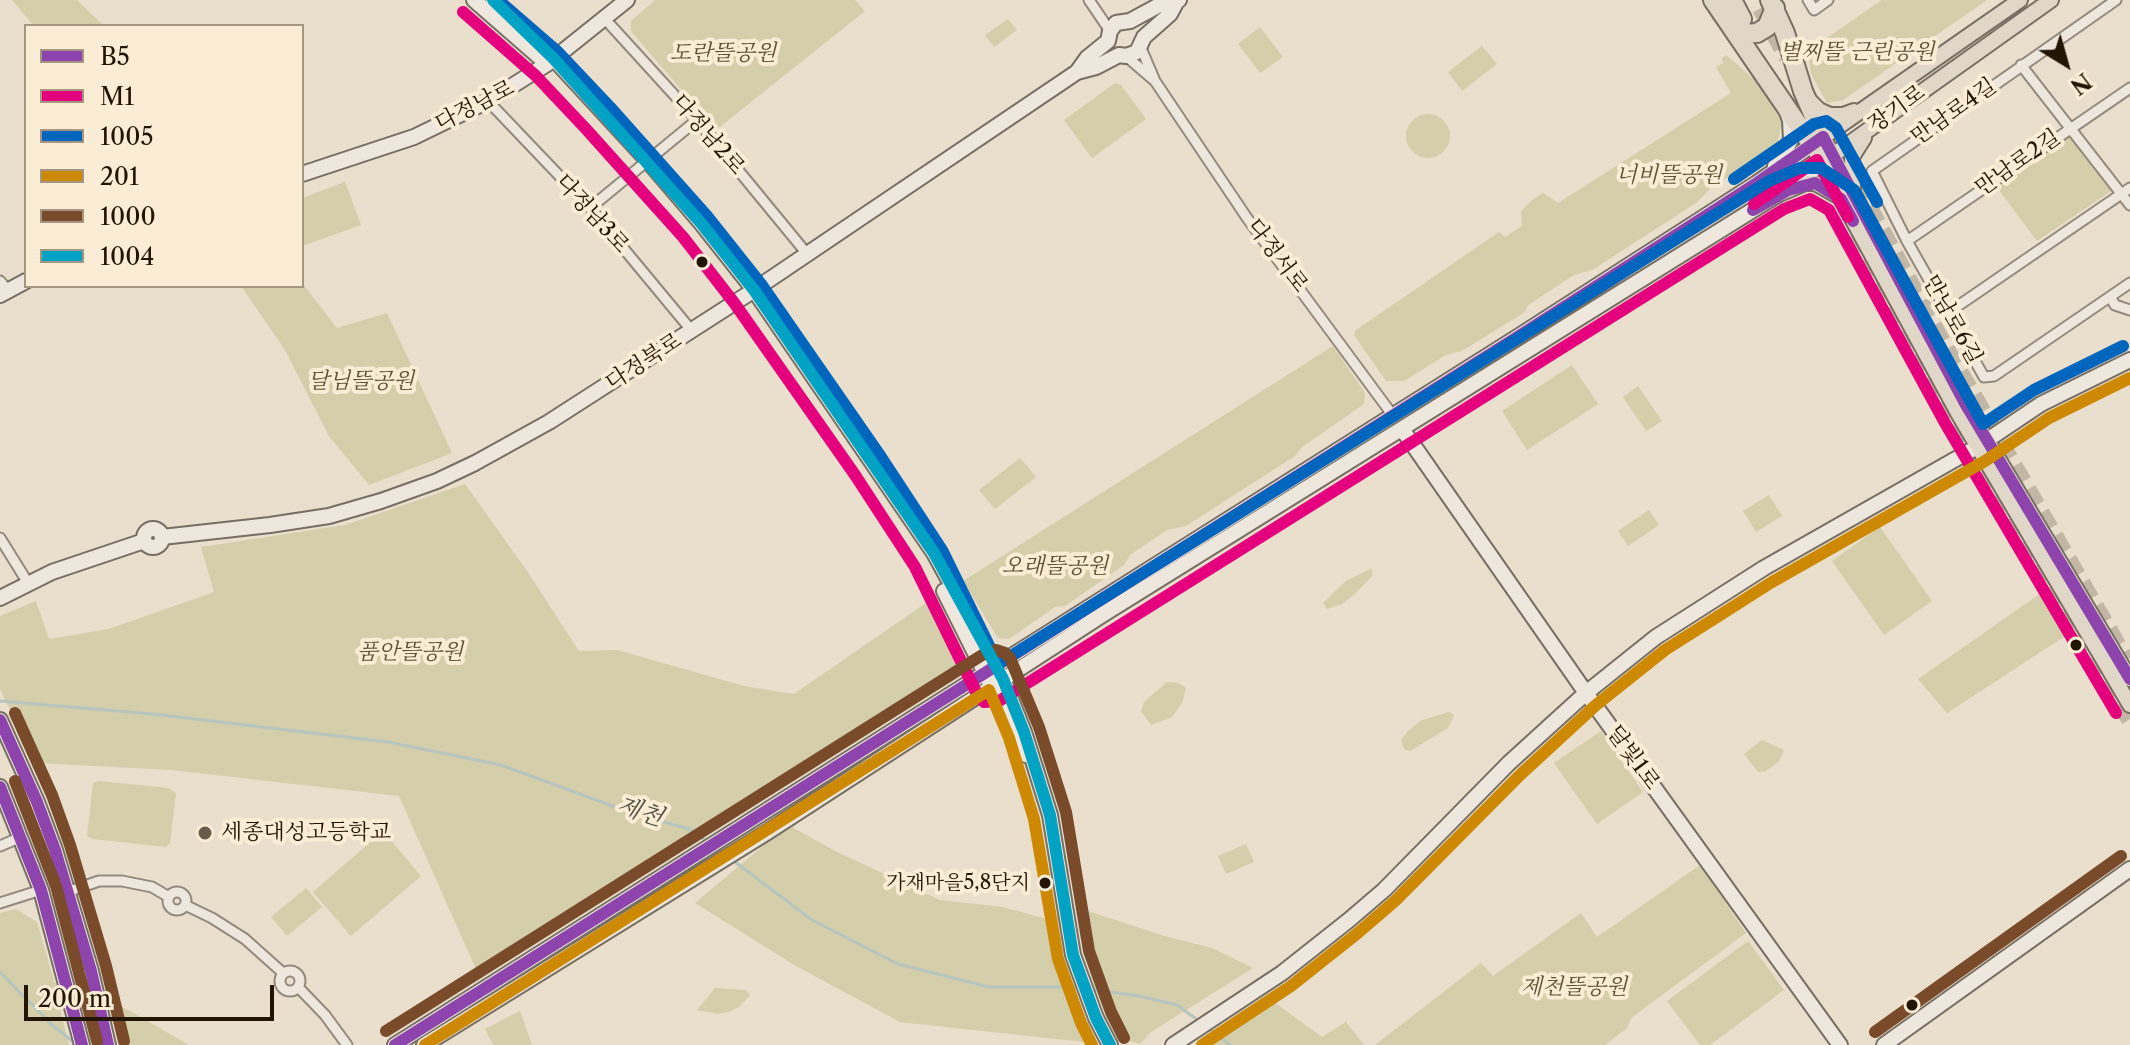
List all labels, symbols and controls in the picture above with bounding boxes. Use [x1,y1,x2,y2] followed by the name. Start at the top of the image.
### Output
[24,24,304,288] legend
[2026,24,2106,104] north arrow
[1780,40,1934,66] park label: 별찌뜰 근린공원
[670,41,776,67] park label: 도란뜰공원
[100,42,130,71] text: B5
[2065,67,2097,100] text: N
[1906,73,2002,151] street label: 만남로4길
[431,75,519,137] street label: 다정남로
[1863,80,1931,138] street label: 장기로
[100,82,134,111] text: M1
[666,89,750,181] street label: 다정남2로
[100,122,154,151] text: 1005
[1970,124,2066,202] street label: 만남로2길
[100,162,139,191] text: 201
[1616,163,1722,189] park label: 너비뜰공원
[550,169,634,259] street label: 다정남3로
[100,202,156,231] text: 1000
[1241,214,1313,298] street label: 다정서로
[100,242,154,271] text: 1004
[694,254,710,270] unlabelled marker
[1917,271,1987,369] street label: 만남로6길
[601,328,687,396] street label: 다정북로
[308,369,414,395] park label: 달님뜰공원
[1002,554,1108,580] park label: 오래뜰공원
[2068,637,2084,653] unlabelled marker
[357,640,463,666] park label: 품안뜰공원
[1601,721,1665,795] street label: 달빛1로
[613,791,667,833] water label: 제천
[221,820,391,846] place label: 세종대성고등학교
[196,824,214,842] marker: 세종대성고등학교
[886,871,1030,895] place label: 가재마을5,8단지
[1037,875,1053,891] marker: 가재마을5,8단지
[28,969,278,1019] scale bar
[1521,975,1627,1001] park label: 제천뜰공원
[38,984,111,1013] text: 200 m
[1904,997,1920,1013] unlabelled marker

